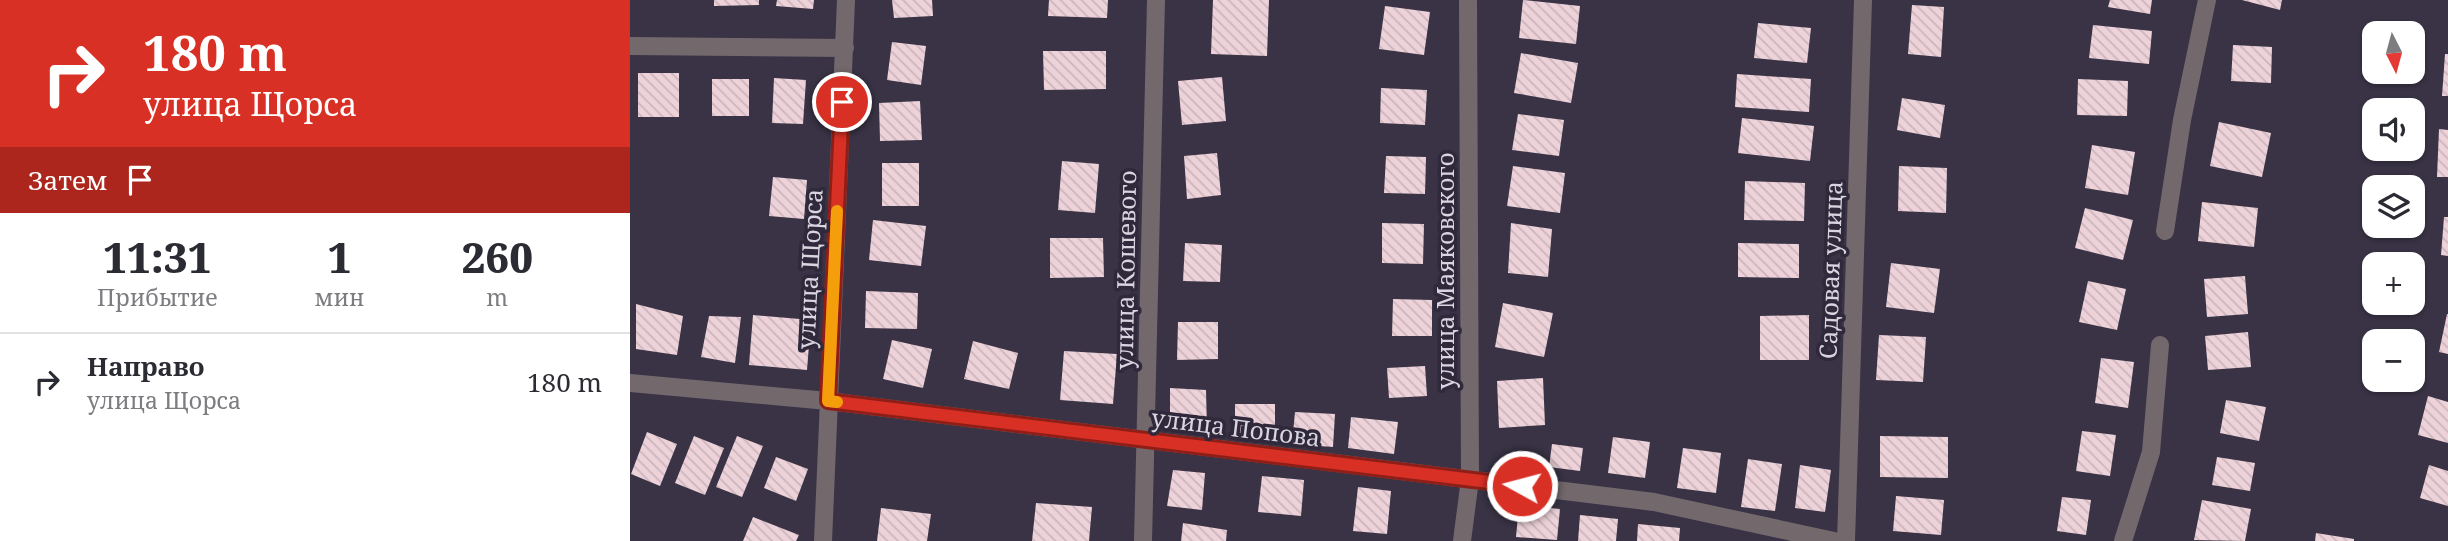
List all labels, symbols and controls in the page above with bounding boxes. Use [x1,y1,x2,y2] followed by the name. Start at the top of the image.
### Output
[143,19,287,85] text: 180 m
[2362,21,2426,84] north arrow
[2362,21,2425,392] map controls
[28,28,119,119] icon: right
[812,72,872,132] pin
[143,82,357,125] text: улица Щорса
[823,83,861,121] icon: arrive
[2362,98,2425,161] button: sound
[1428,152,1461,390] street label: улица Маяковского
[121,161,159,199] icon: arrive
[28,162,107,198] text: Затем
[1107,170,1143,370] street label: улица Кошевого
[2362,175,2425,238] button: layers
[1810,180,1850,360] street label: Садовая улица
[788,188,830,350] street label: улица Щорса
[103,228,211,285] text: 11:31
[328,228,351,285] text: 1
[462,228,533,285] text: 260
[2362,252,2425,315] button: +
[97,281,218,313] text: Прибытие
[315,281,365,313] text: мин
[486,281,508,313] text: m
[2362,329,2425,392] button: −
[87,348,205,384] text: Направо
[28,363,66,401] icon: right
[527,364,602,400] text: 180 m
[87,384,241,416] text: улица Щорса
[1150,400,1322,454] street label: улица Попова
[1485,449,1559,523] position arrow

